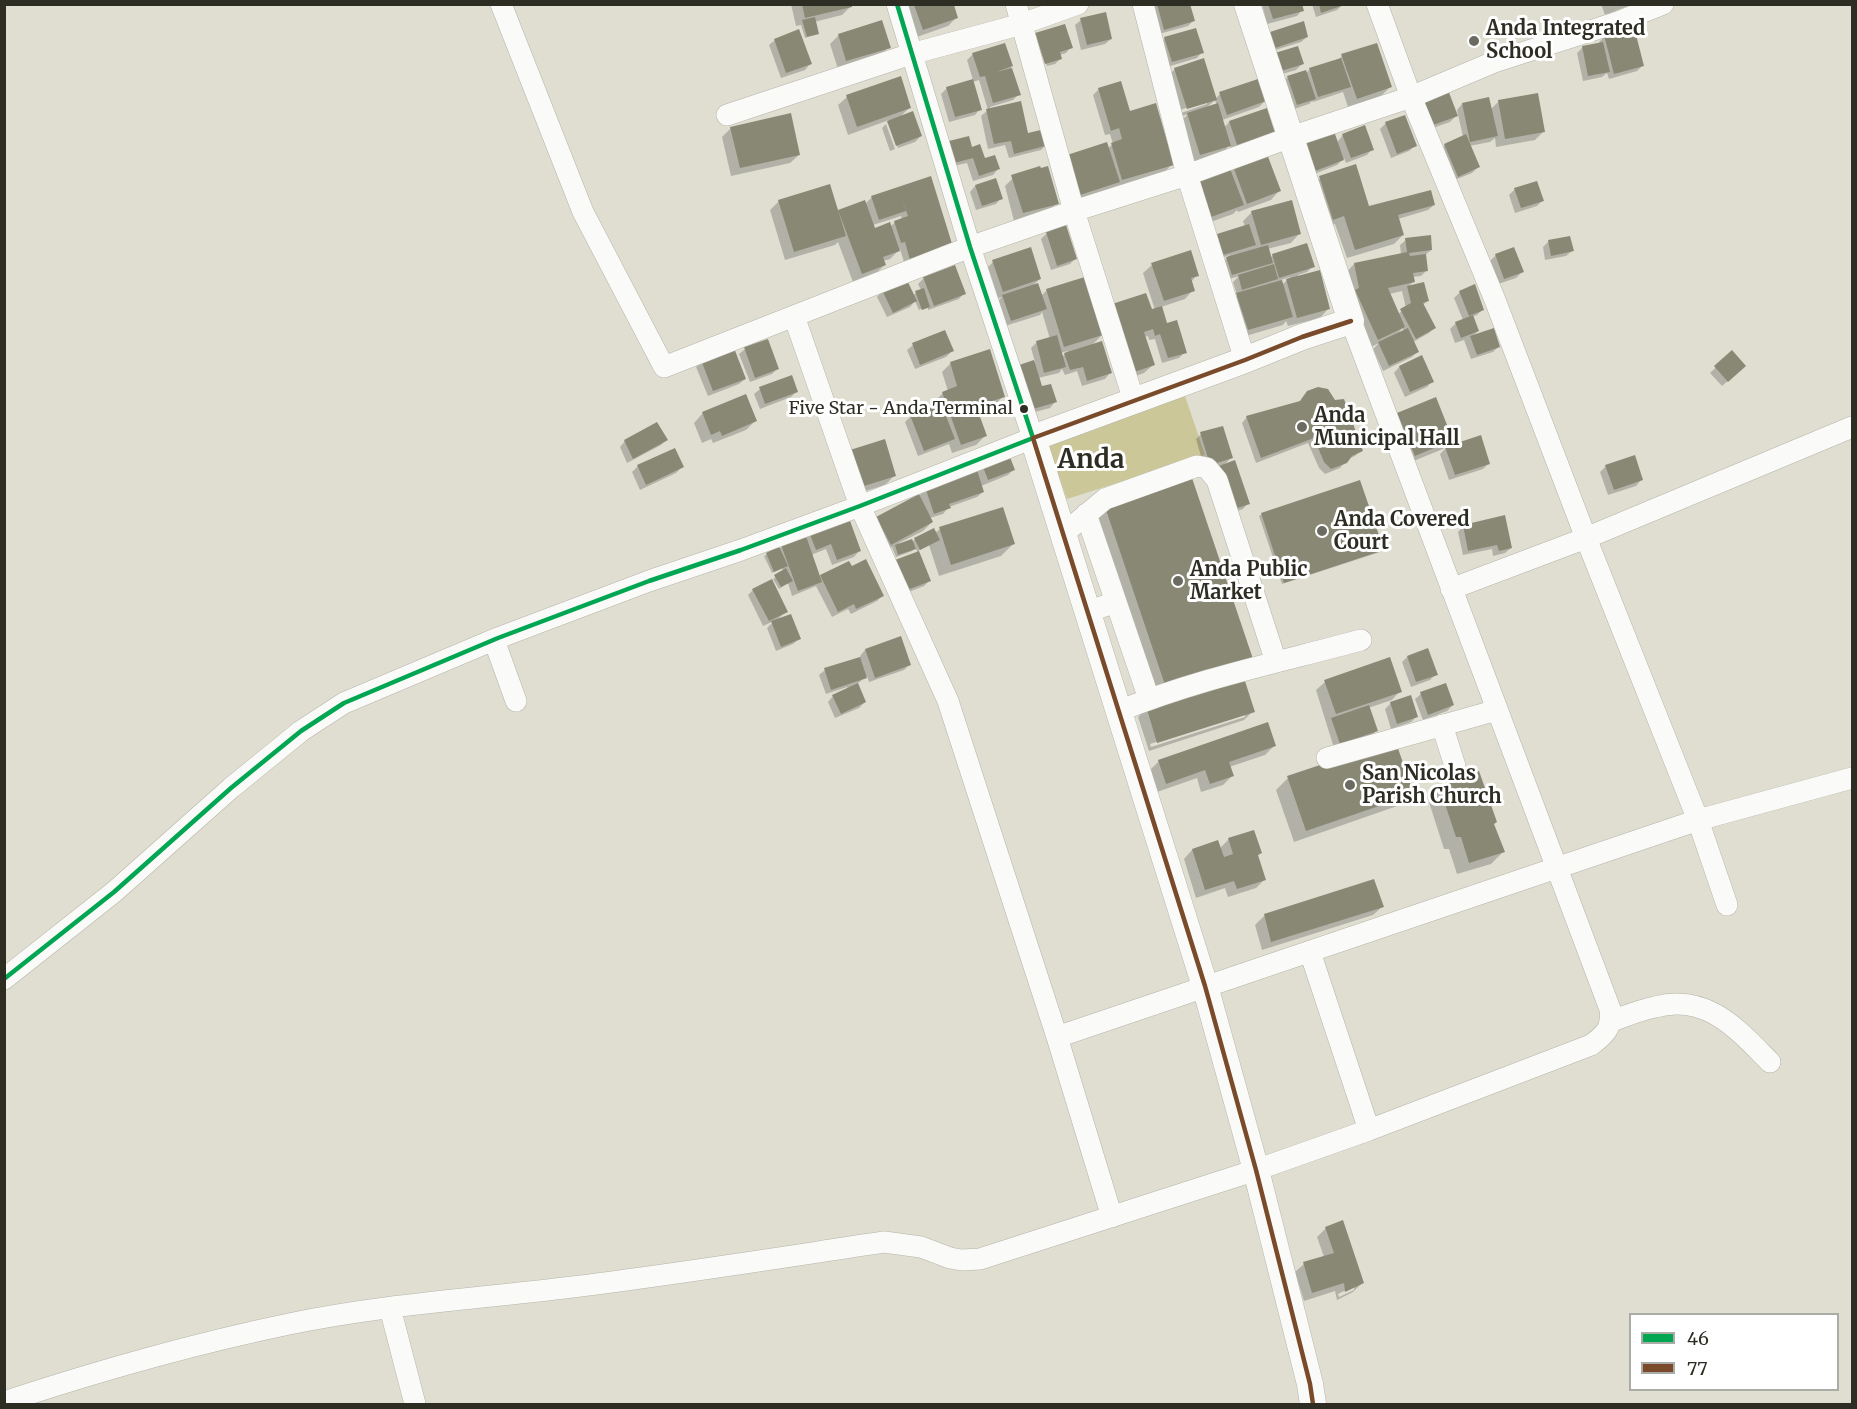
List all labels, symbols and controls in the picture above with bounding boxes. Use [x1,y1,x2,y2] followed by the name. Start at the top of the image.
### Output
[1486,17,1645,64] place label: Anda Integrated School
[1467,34,1481,48] marker: Anda Integrated School
[788,398,1013,420] place label: Five Star - Anda Terminal
[1018,403,1030,415] marker: Five Star - Anda Terminal
[1314,404,1459,451] place label: Anda Municipal Hall
[1295,420,1309,434] marker: Anda Municipal Hall
[1058,445,1124,477] district label: Anda
[1334,508,1469,555] place label: Anda Covered Court
[1315,524,1329,538] marker: Anda Covered Court
[1190,558,1308,605] place label: Anda Public Market
[1171,574,1185,588] marker: Anda Public Market
[1362,762,1502,809] place label: San Nicolas Parish Church
[1343,778,1357,792] marker: San Nicolas Parish Church
[1629,1313,1839,1391] legend
[1687,1327,1709,1350] text: 46
[1687,1357,1707,1380] text: 77

